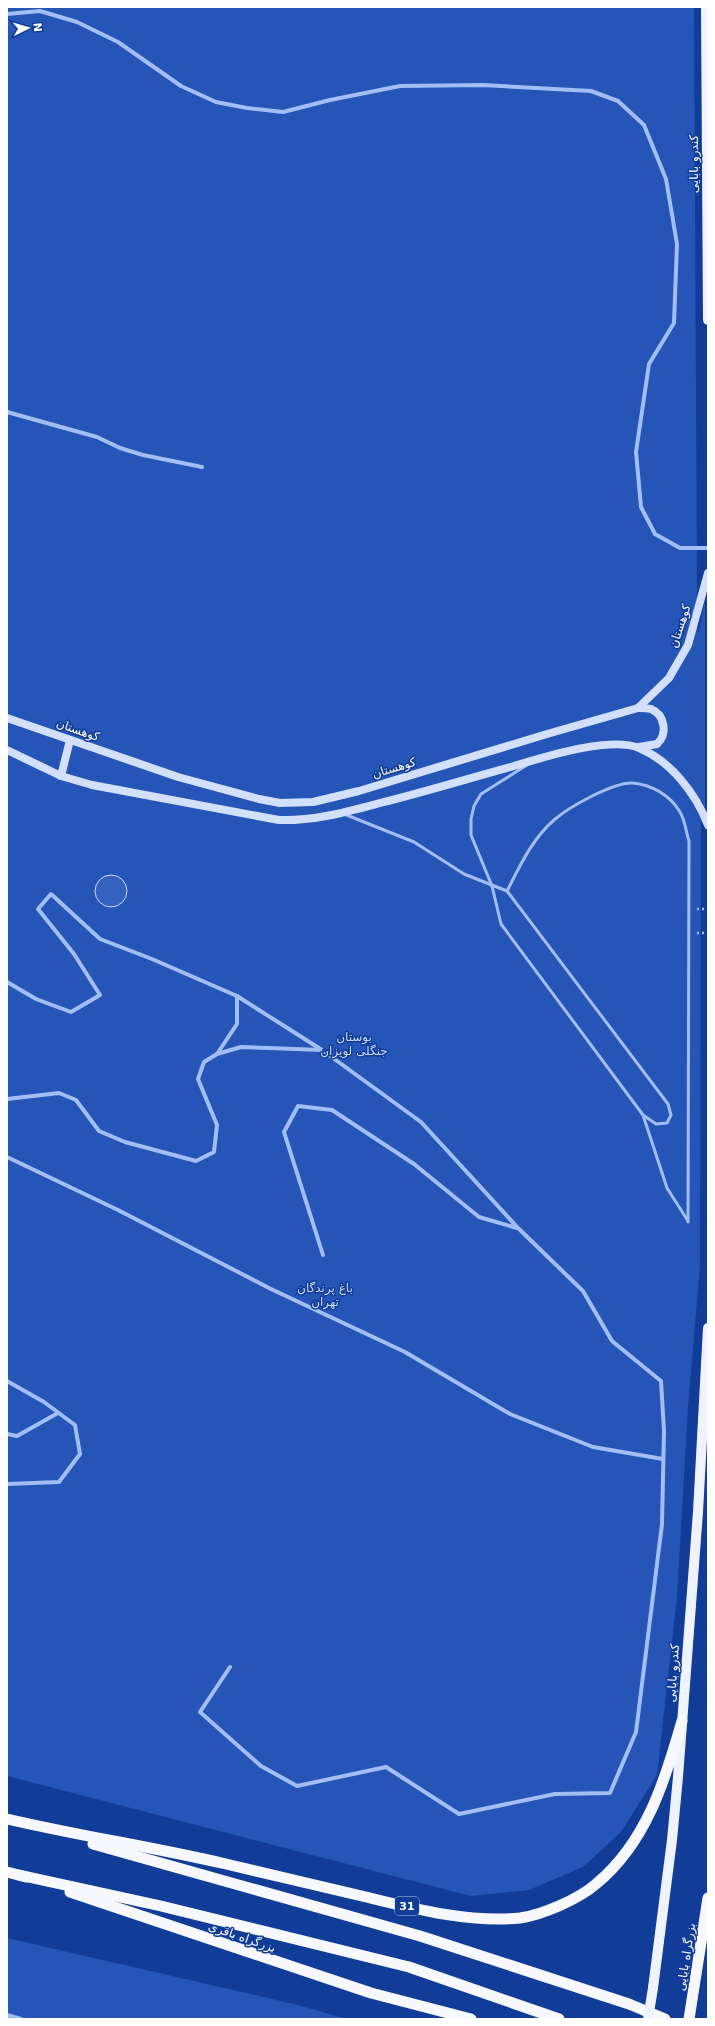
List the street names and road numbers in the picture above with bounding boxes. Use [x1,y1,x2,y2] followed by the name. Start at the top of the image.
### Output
[687,135,702,193] street label: کندرو بابایی
[666,602,695,650] street label: کوهستان
[54,716,102,745] street label: کوهستان
[370,755,418,782] street label: کوهستان
[664,1643,683,1703] street label: کندرو بابایی
[395,1897,419,1915] road number: 31
[206,1919,278,1956] street label: بزرگراه باقری
[674,1922,699,1992] street label: بزرگراه بابایی

